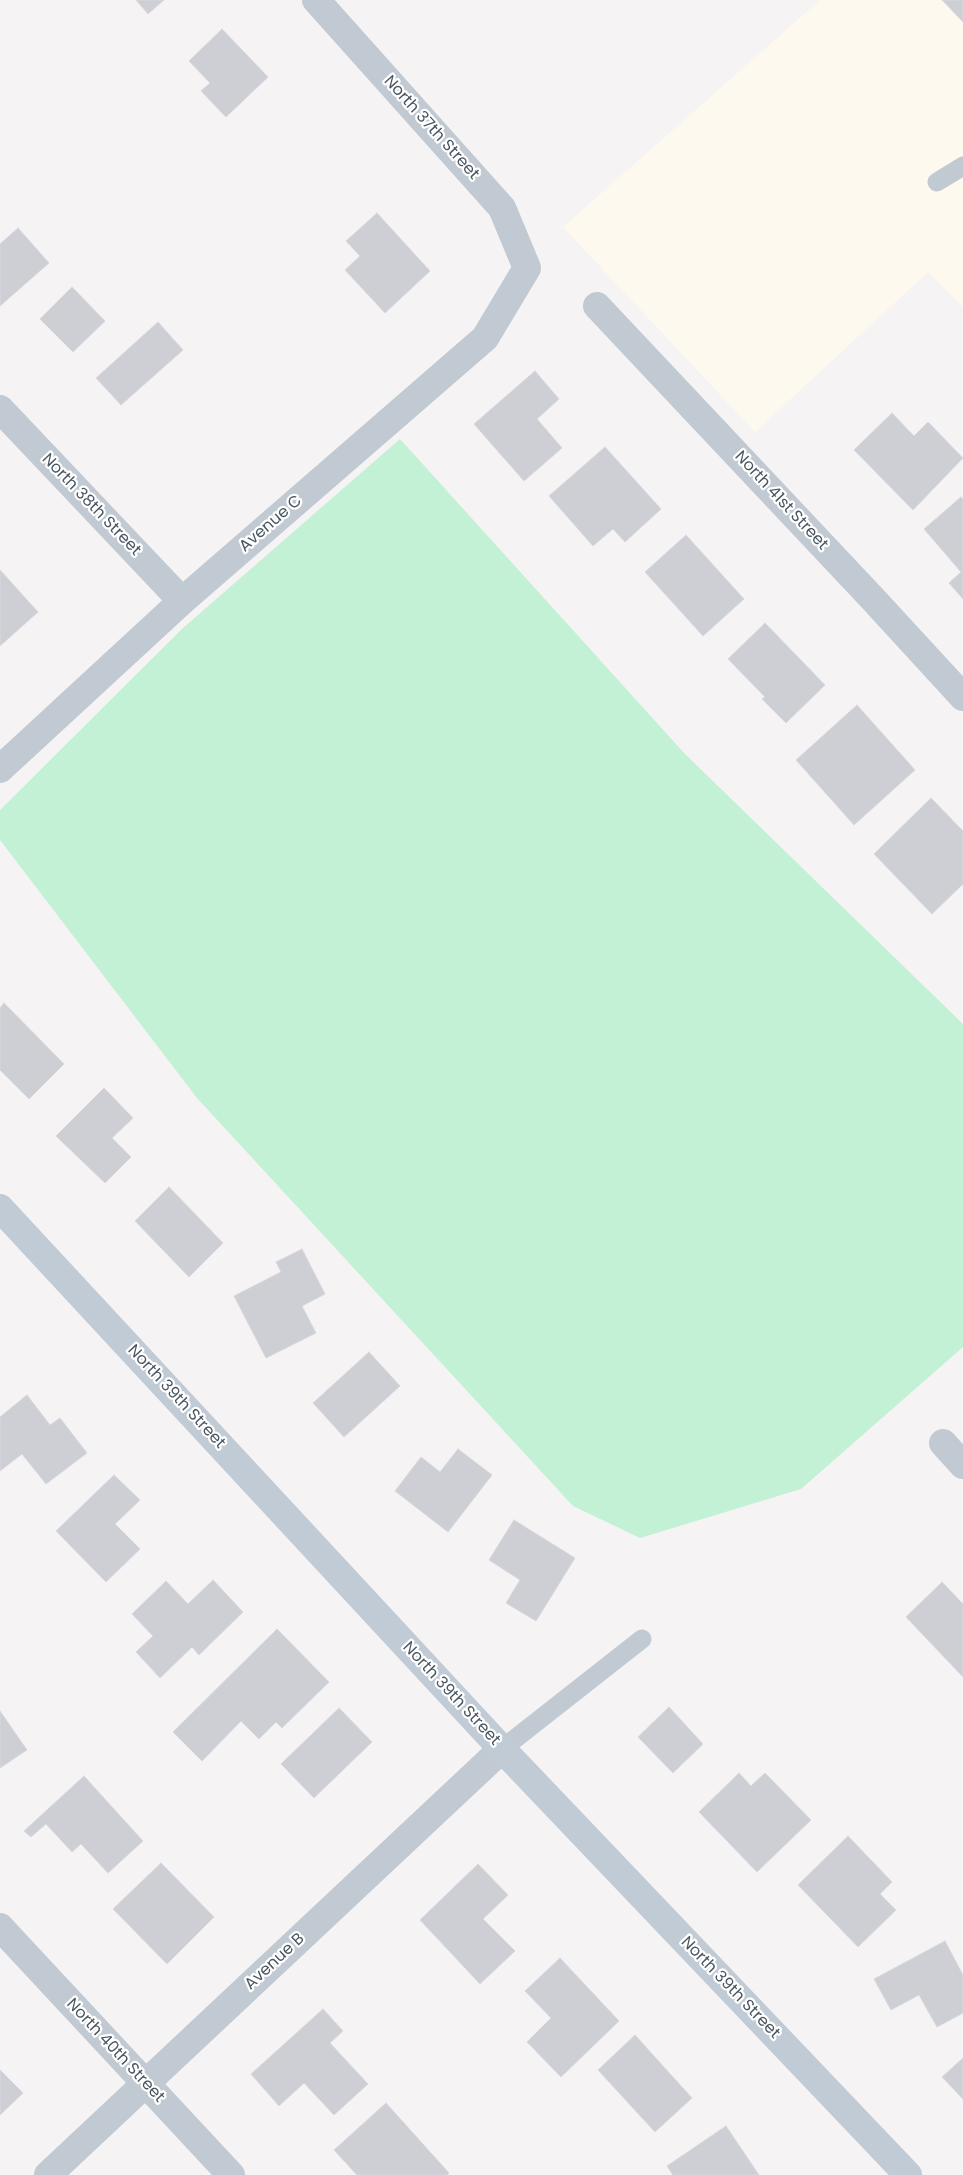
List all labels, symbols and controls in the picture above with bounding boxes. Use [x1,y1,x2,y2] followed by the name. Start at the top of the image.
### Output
[379,72,483,184] street label: North 37th Street
[730,448,832,554] street label: North 41st Street
[37,450,145,560] street label: North 38th Street
[236,492,306,556] street label: Avenue C
[123,1341,229,1453] street label: North 39th Street
[398,1638,504,1750] street label: North 39th Street
[241,1930,309,1994] street label: Avenue B
[676,1933,784,2043] street label: North 39th Street
[62,1995,168,2107] street label: North 40th Street

